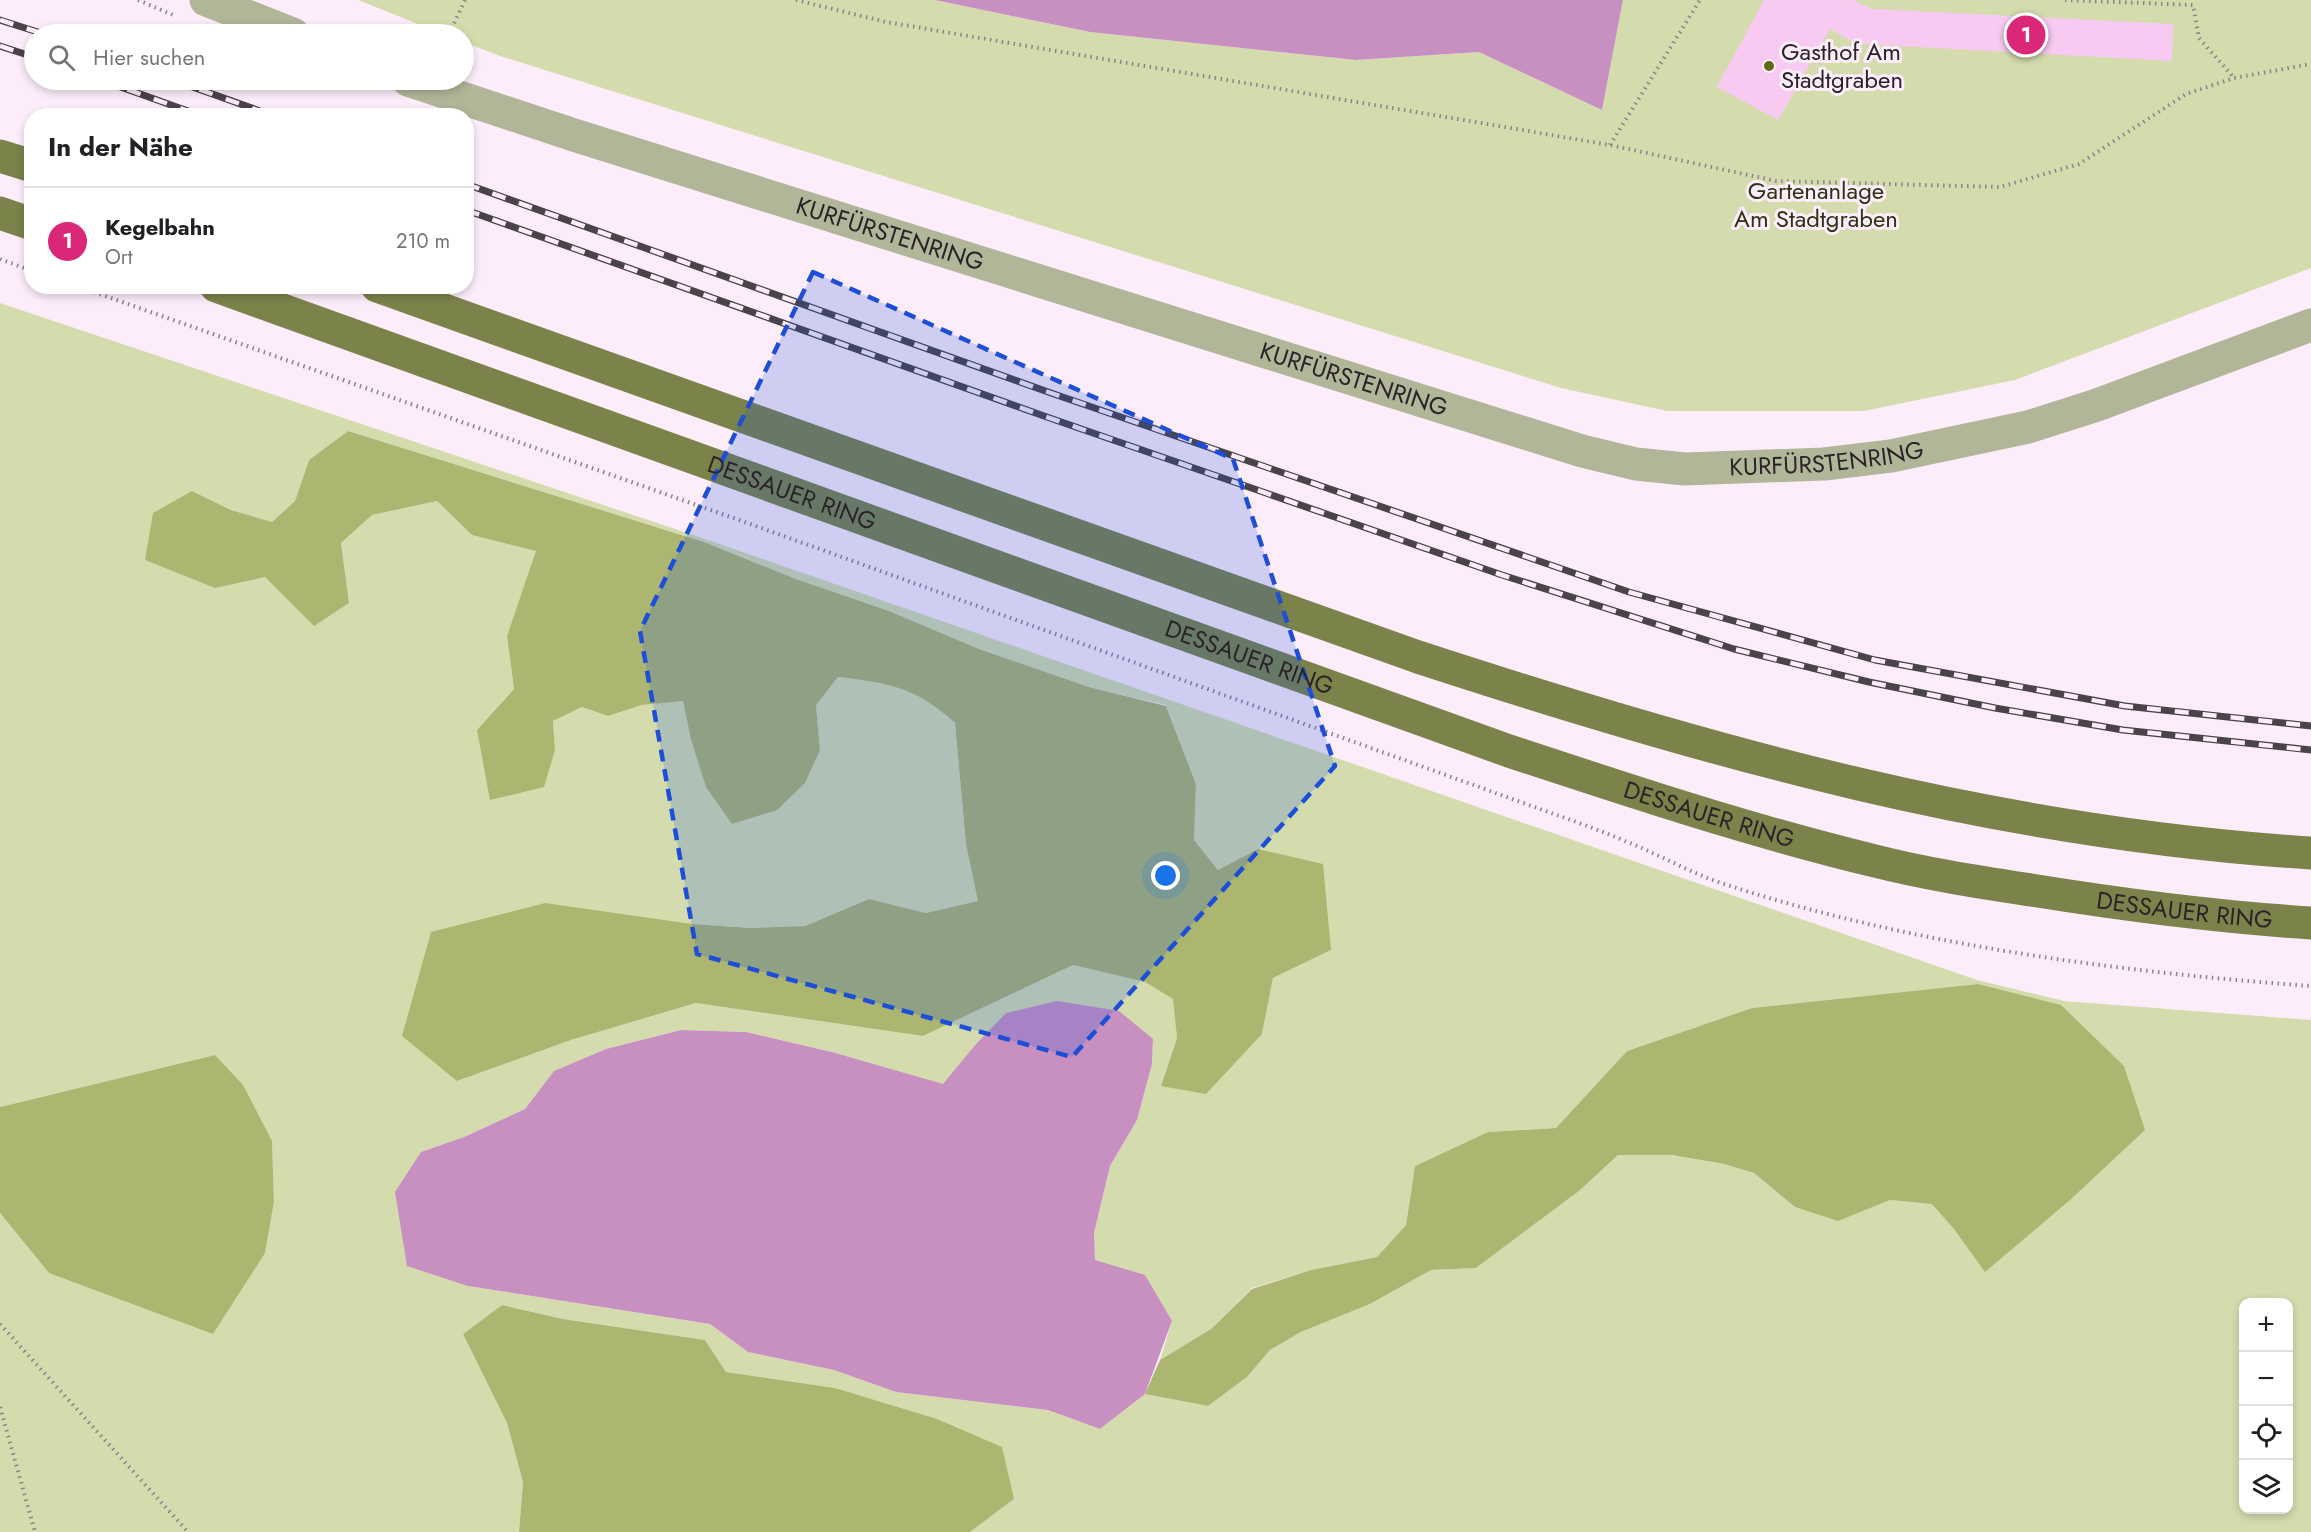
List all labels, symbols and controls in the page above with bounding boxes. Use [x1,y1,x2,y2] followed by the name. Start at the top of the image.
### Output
[2006,12,2046,57] pin: 1
[24,24,474,90] search box
[1781,34,1903,97] place label: Gasthof Am Stadtgraben
[45,41,78,74] icon: search
[93,41,205,73] text: Hier suchen
[1762,59,1776,73] marker: Gasthof Am Stadtgraben
[48,128,193,166] text: In der Nähe
[1734,173,1898,236] park label: Gartenanlage Am Stadtgraben
[792,188,988,280] street label: KURFÜRSTENRING
[105,211,215,243] text: Kegelbahn
[62,227,73,256] text: 1
[396,227,450,256] text: 210 m
[105,243,132,272] text: Ort
[1255,333,1452,425] street label: KURFÜRSTENRING
[1729,432,1927,484] street label: KURFÜRSTENRING
[703,446,881,539] street label: DESSAUER RING
[1160,611,1339,704] street label: DESSAUER RING
[1619,772,1799,856] street label: DESSAUER RING
[1151,861,1180,890] your location
[2094,882,2274,937] street label: DESSAUER RING
[2239,1298,2293,1514] map controls
[2239,1298,2293,1352] button: +
[2239,1352,2293,1406] button: −
[2239,1406,2293,1460] button: locate
[2239,1460,2293,1514] button: layers

